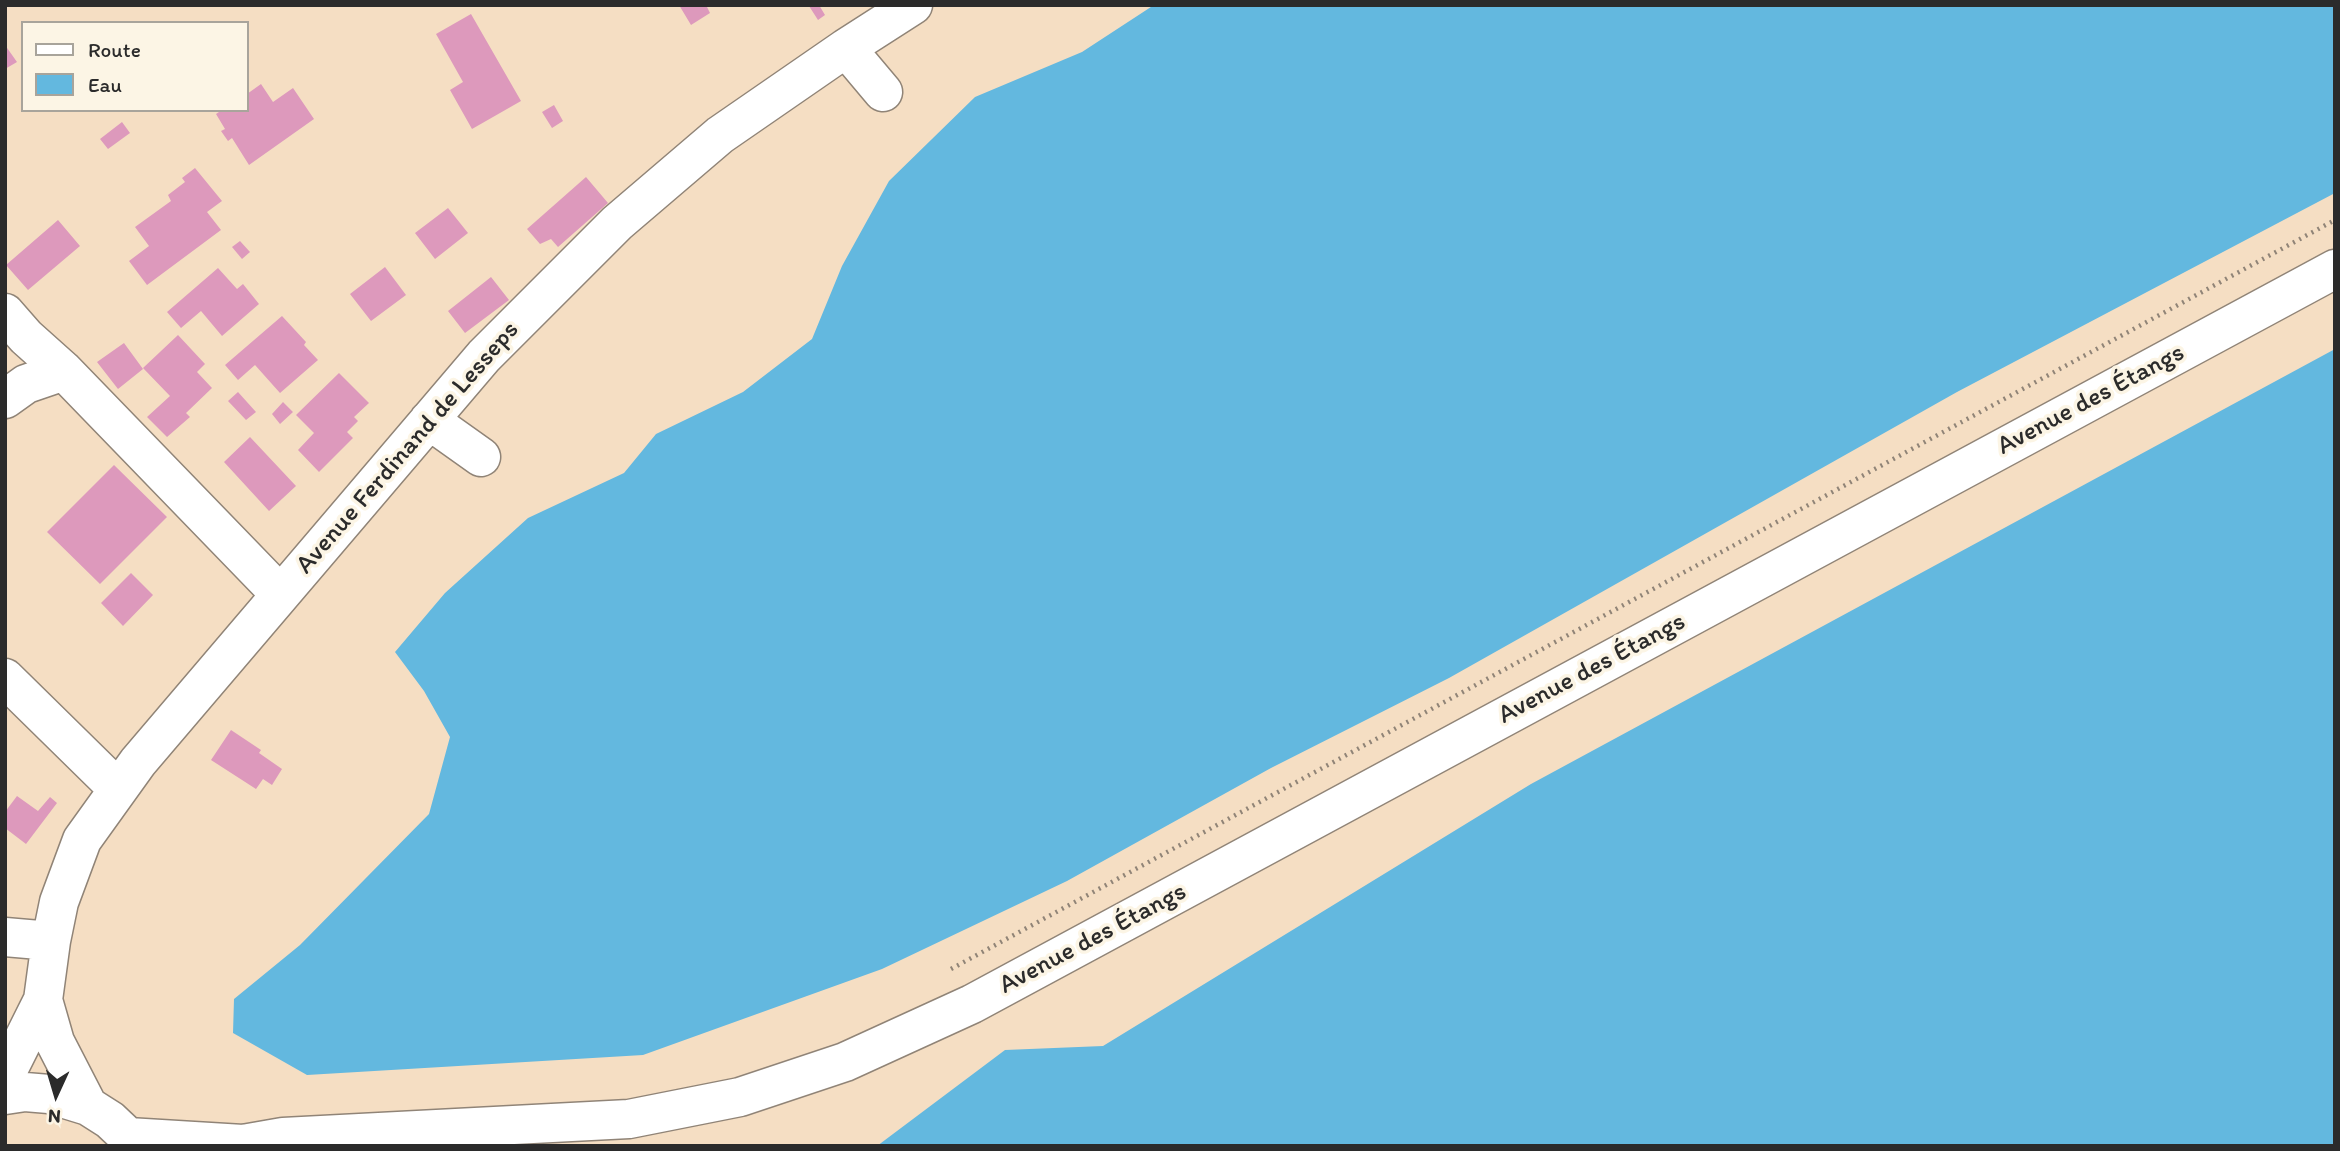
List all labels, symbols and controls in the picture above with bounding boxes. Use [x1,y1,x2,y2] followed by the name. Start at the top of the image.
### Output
[21,21,248,112] legend
[88,37,141,62] text: Route
[88,72,122,97] text: Eau
[290,315,526,581] street label: Avenue Ferdinand de Lesseps
[1992,337,2190,463] street label: Avenue des Étangs
[1493,606,1691,732] street label: Avenue des Étangs
[994,876,1192,1002] street label: Avenue des Étangs
[21,1060,91,1130] north arrow
[47,1105,62,1128] text: N

